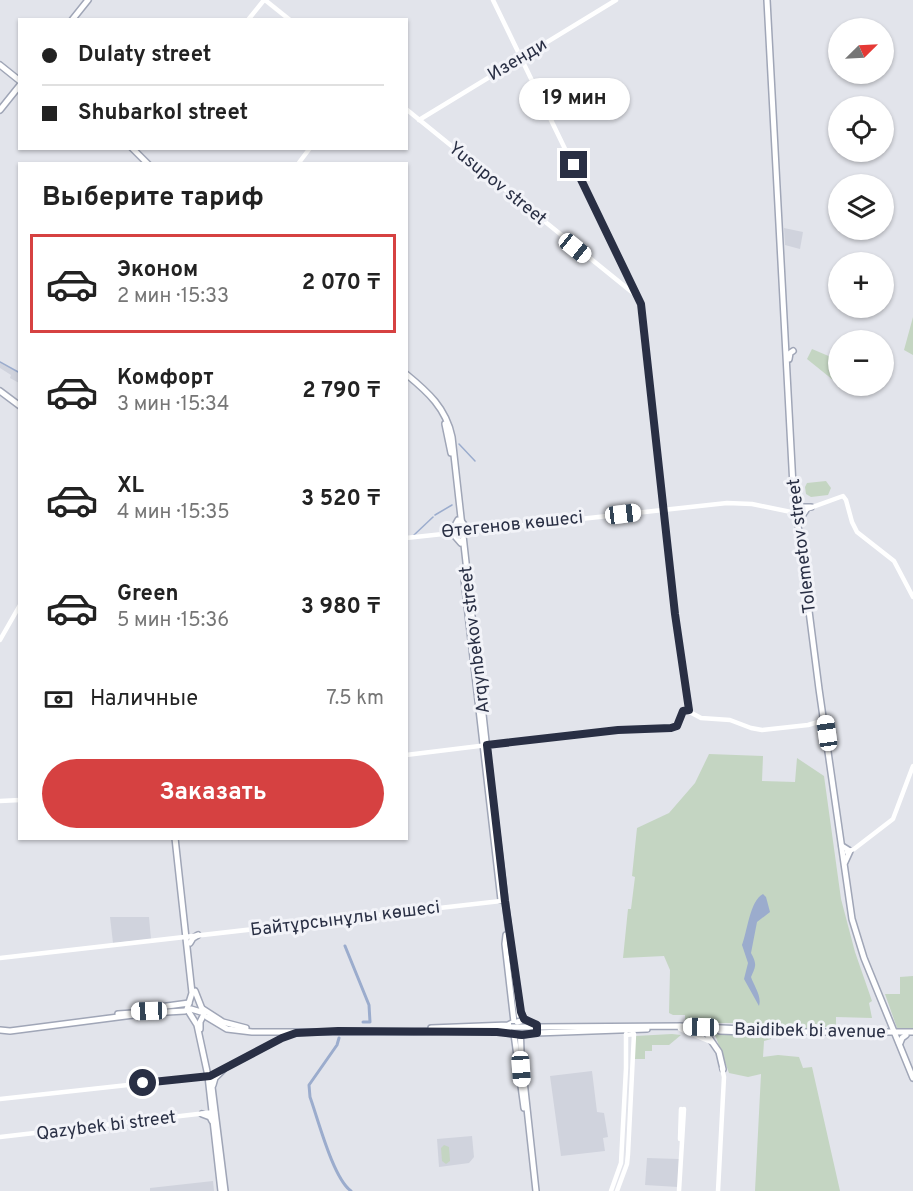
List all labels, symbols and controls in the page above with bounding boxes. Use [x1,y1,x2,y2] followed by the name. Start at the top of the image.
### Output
[828,18,894,84] north arrow
[828,18,894,396] map controls
[484,34,552,87] street label: Изенди
[78,42,212,69] text: Dulaty street
[518,78,630,120] callout: 19 мин
[542,86,607,112] text: 19 мин
[828,96,894,162] button: locate
[78,100,248,127] text: Shubarkol street
[443,137,551,231] street label: Yusupov street
[560,151,587,178] route end
[828,174,894,240] button: layers
[42,181,264,215] text: Выберите тариф
[555,230,595,266] car
[828,252,894,318] button: +
[45,257,99,311] icon: car
[117,257,198,284] text: Эконом
[302,270,381,297] text: 2 070 ₸
[117,284,229,310] text: 2 мин · 15:33
[828,330,894,396] button: −
[45,365,99,419] icon: car
[117,365,214,392] text: Комфорт
[302,378,381,405] text: 2 790 ₸
[117,392,229,418] text: 3 мин · 15:34
[45,473,99,527] icon: car
[117,473,144,500] text: XL
[783,477,822,615] street label: Tolemetov street
[301,486,381,513] text: 3 520 ₸
[117,500,230,526] text: 4 мин · 15:35
[604,503,642,525] car
[440,507,584,544] street label: Өтегенов көшесі
[455,565,496,715] street label: Arqynbekov street
[45,581,99,635] icon: car
[117,581,179,608] text: Green
[301,594,381,621] text: 3 980 ₸
[117,608,229,634] text: 5 мин · 15:36
[42,683,75,716] icon: cash
[90,686,198,713] text: Наличные
[326,686,384,712] text: 7.5 km
[816,714,838,752] car
[42,759,384,828] button: Заказать
[249,896,441,943] street label: Байтұрсынұлы көшесі
[131,1001,167,1021] car
[683,1018,719,1036] car
[734,1019,886,1044] street label: Baidibek bi avenue
[511,1050,531,1088] car
[129,1069,156,1096] route start
[35,1106,177,1146] street label: Qazybek bi street

